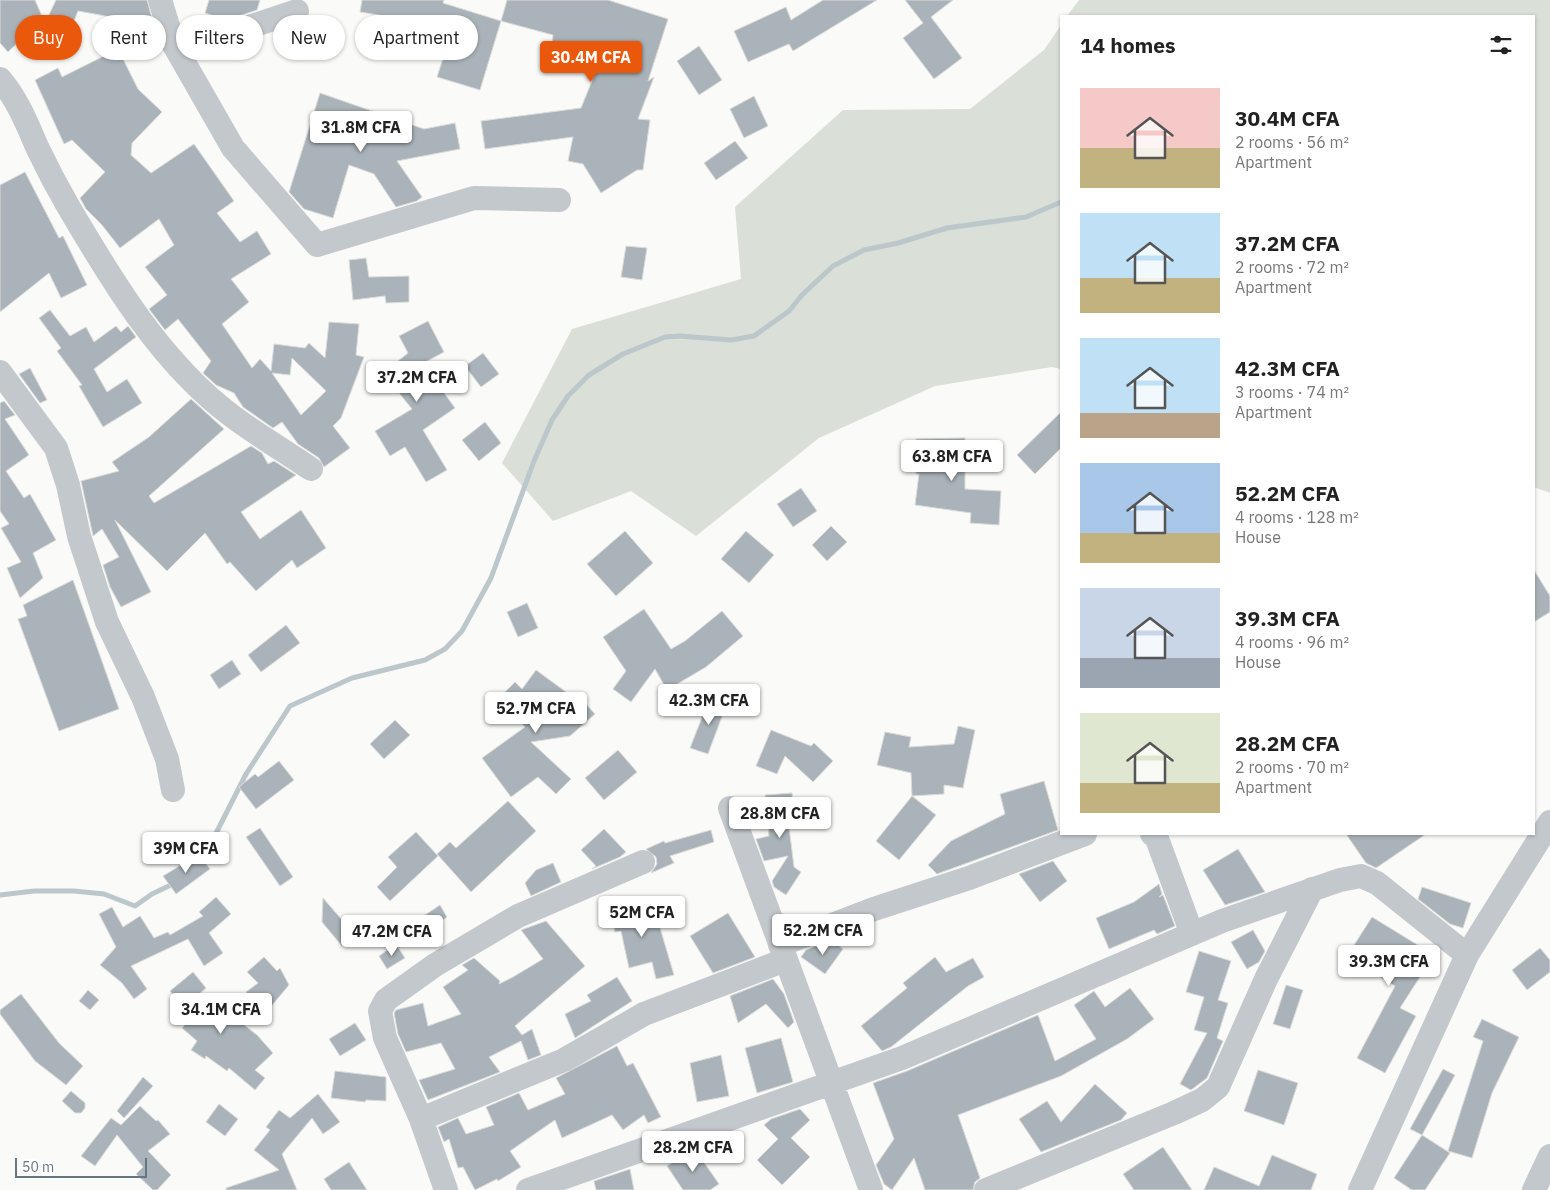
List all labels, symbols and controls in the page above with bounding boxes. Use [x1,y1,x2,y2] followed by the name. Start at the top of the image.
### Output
[15,15,82,60] chip: Buy
[92,15,166,60] chip: Rent
[176,15,263,60] chip: Filters
[273,15,345,60] chip: New
[355,15,478,60] chip: Apartment
[1080,31,1176,59] text: 14 homes
[1487,31,1515,59] icon: filters
[534,41,648,83] pin: 30.4M CFA
[551,47,631,67] text: 30.4M CFA
[1235,104,1340,132] text: 30.4M CFA
[1120,108,1180,168] icon: home
[304,110,418,153] pin: 31.8M CFA
[321,117,401,137] text: 31.8M CFA
[1235,132,1349,152] text: 2 rooms · 56 m²
[1235,152,1312,172] text: Apartment
[1235,229,1340,257] text: 37.2M CFA
[1120,233,1180,293] icon: home
[1235,257,1349,277] text: 2 rooms · 72 m²
[1235,277,1312,297] text: Apartment
[1235,354,1340,382] text: 42.3M CFA
[1120,358,1180,418] icon: home
[360,360,474,403] pin: 37.2M CFA
[377,367,457,387] text: 37.2M CFA
[1235,382,1349,402] text: 3 rooms · 74 m²
[1235,402,1312,422] text: Apartment
[895,440,1009,482] pin: 63.8M CFA
[912,446,992,466] text: 63.8M CFA
[1235,479,1340,507] text: 52.2M CFA
[1120,483,1180,543] icon: home
[1235,507,1359,527] text: 4 rooms · 128 m²
[1235,527,1281,547] text: House
[1235,604,1340,632] text: 39.3M CFA
[1120,608,1180,668] icon: home
[1235,632,1349,652] text: 4 rooms · 96 m²
[1235,652,1281,672] text: House
[652,684,766,726] pin: 42.3M CFA
[669,690,749,710] text: 42.3M CFA
[479,692,593,734] pin: 52.7M CFA
[496,698,576,718] text: 52.7M CFA
[1235,729,1340,757] text: 28.2M CFA
[1120,733,1180,793] icon: home
[1235,757,1349,777] text: 2 rooms · 70 m²
[1235,777,1312,797] text: Apartment
[723,796,837,839] pin: 28.8M CFA
[740,803,820,823] text: 28.8M CFA
[140,832,232,874] pin: 39M CFA
[153,838,219,858] text: 39M CFA
[596,896,688,938] pin: 52M CFA
[609,902,675,922] text: 52M CFA
[335,914,449,957] pin: 47.2M CFA
[766,914,880,956] pin: 52.2M CFA
[783,920,863,940] text: 52.2M CFA
[352,921,432,941] text: 47.2M CFA
[1332,944,1446,987] pin: 39.3M CFA
[1349,951,1429,971] text: 39.3M CFA
[164,992,278,1035] pin: 34.1M CFA
[181,999,261,1019] text: 34.1M CFA
[636,1130,750,1173] pin: 28.2M CFA
[653,1137,733,1157] text: 28.2M CFA
[15,1155,148,1178] scale bar
[22,1158,54,1176] text: 50 m

